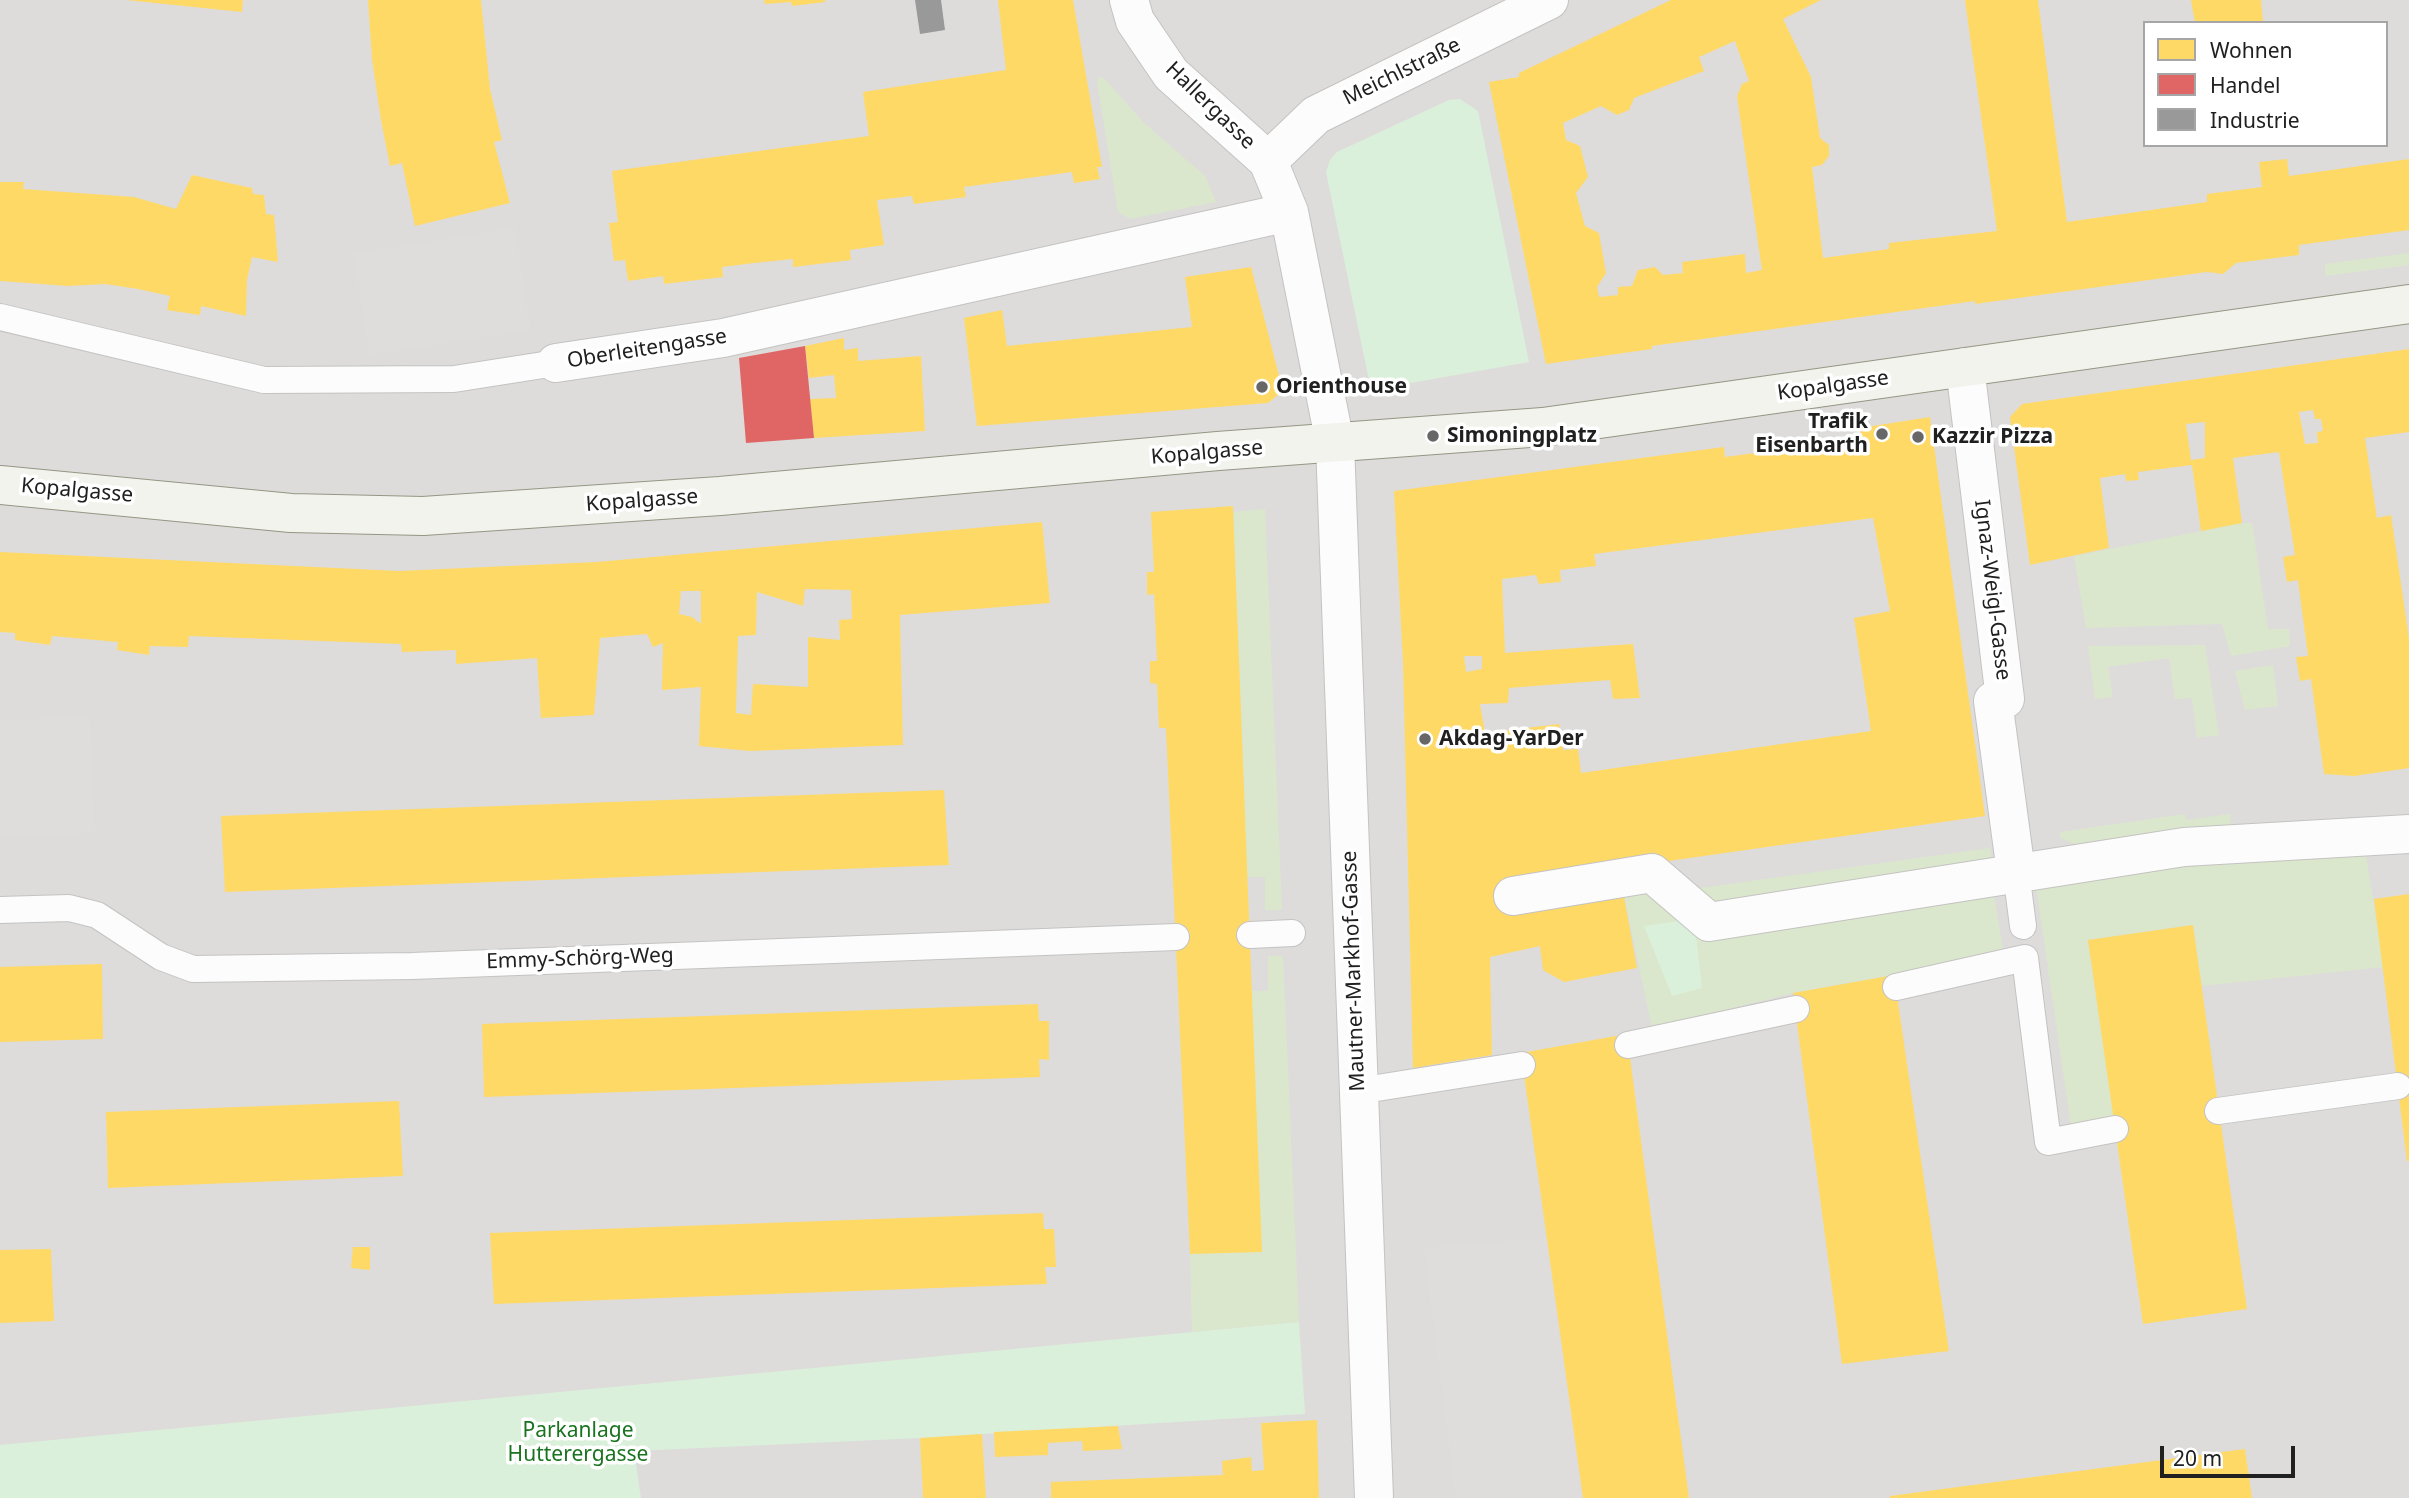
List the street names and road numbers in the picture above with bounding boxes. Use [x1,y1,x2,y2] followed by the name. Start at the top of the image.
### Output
[1339,33,1465,111] street label: Meichlstraße
[1160,57,1260,155] street label: Hallergasse
[565,324,729,374] street label: Oberleitengasse
[1776,366,1890,406] street label: Kopalgasse
[1150,436,1264,470] street label: Kopalgasse
[20,474,134,508] street label: Kopalgasse
[585,485,699,517] street label: Kopalgasse
[1968,498,2016,682] street label: Ignaz-Weigl-Gasse
[1337,850,1371,1092] street label: Mautner-Markhof-Gasse
[486,943,674,975] street label: Emmy-Schörg-Weg

